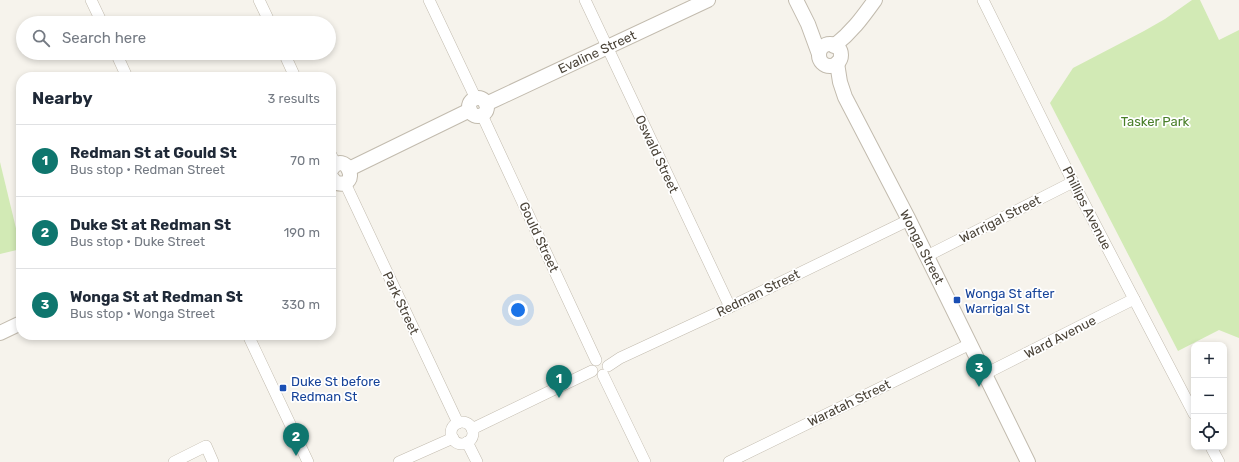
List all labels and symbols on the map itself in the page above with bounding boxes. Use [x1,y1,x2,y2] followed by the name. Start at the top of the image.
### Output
[556,27,638,77] street label: Evaline Street
[632,113,682,195] street label: Oswald Street
[1121,114,1190,129] park label: Tasker Park
[1060,164,1114,252] street label: Phillips Avenue
[957,192,1044,247] street label: Warrigal Street
[516,199,562,275] street label: Gould Street
[896,207,947,287] street label: Wonga Street
[714,266,802,320] street label: Redman Street
[380,269,422,337] street label: Park Street
[965,286,1054,317] place label: Wonga St after Warrigal St
[952,295,962,305] marker: Wonga St after Warrigal St
[508,300,528,320] your location
[1022,313,1098,361] street label: Ward Avenue
[966,354,992,387] pin: 3
[546,365,572,398] pin: 1
[291,374,380,404] place label: Duke St before Redman St
[805,376,893,430] street label: Waratah Street
[278,383,288,393] marker: Duke St before Redman St
[283,423,309,456] pin: 2

